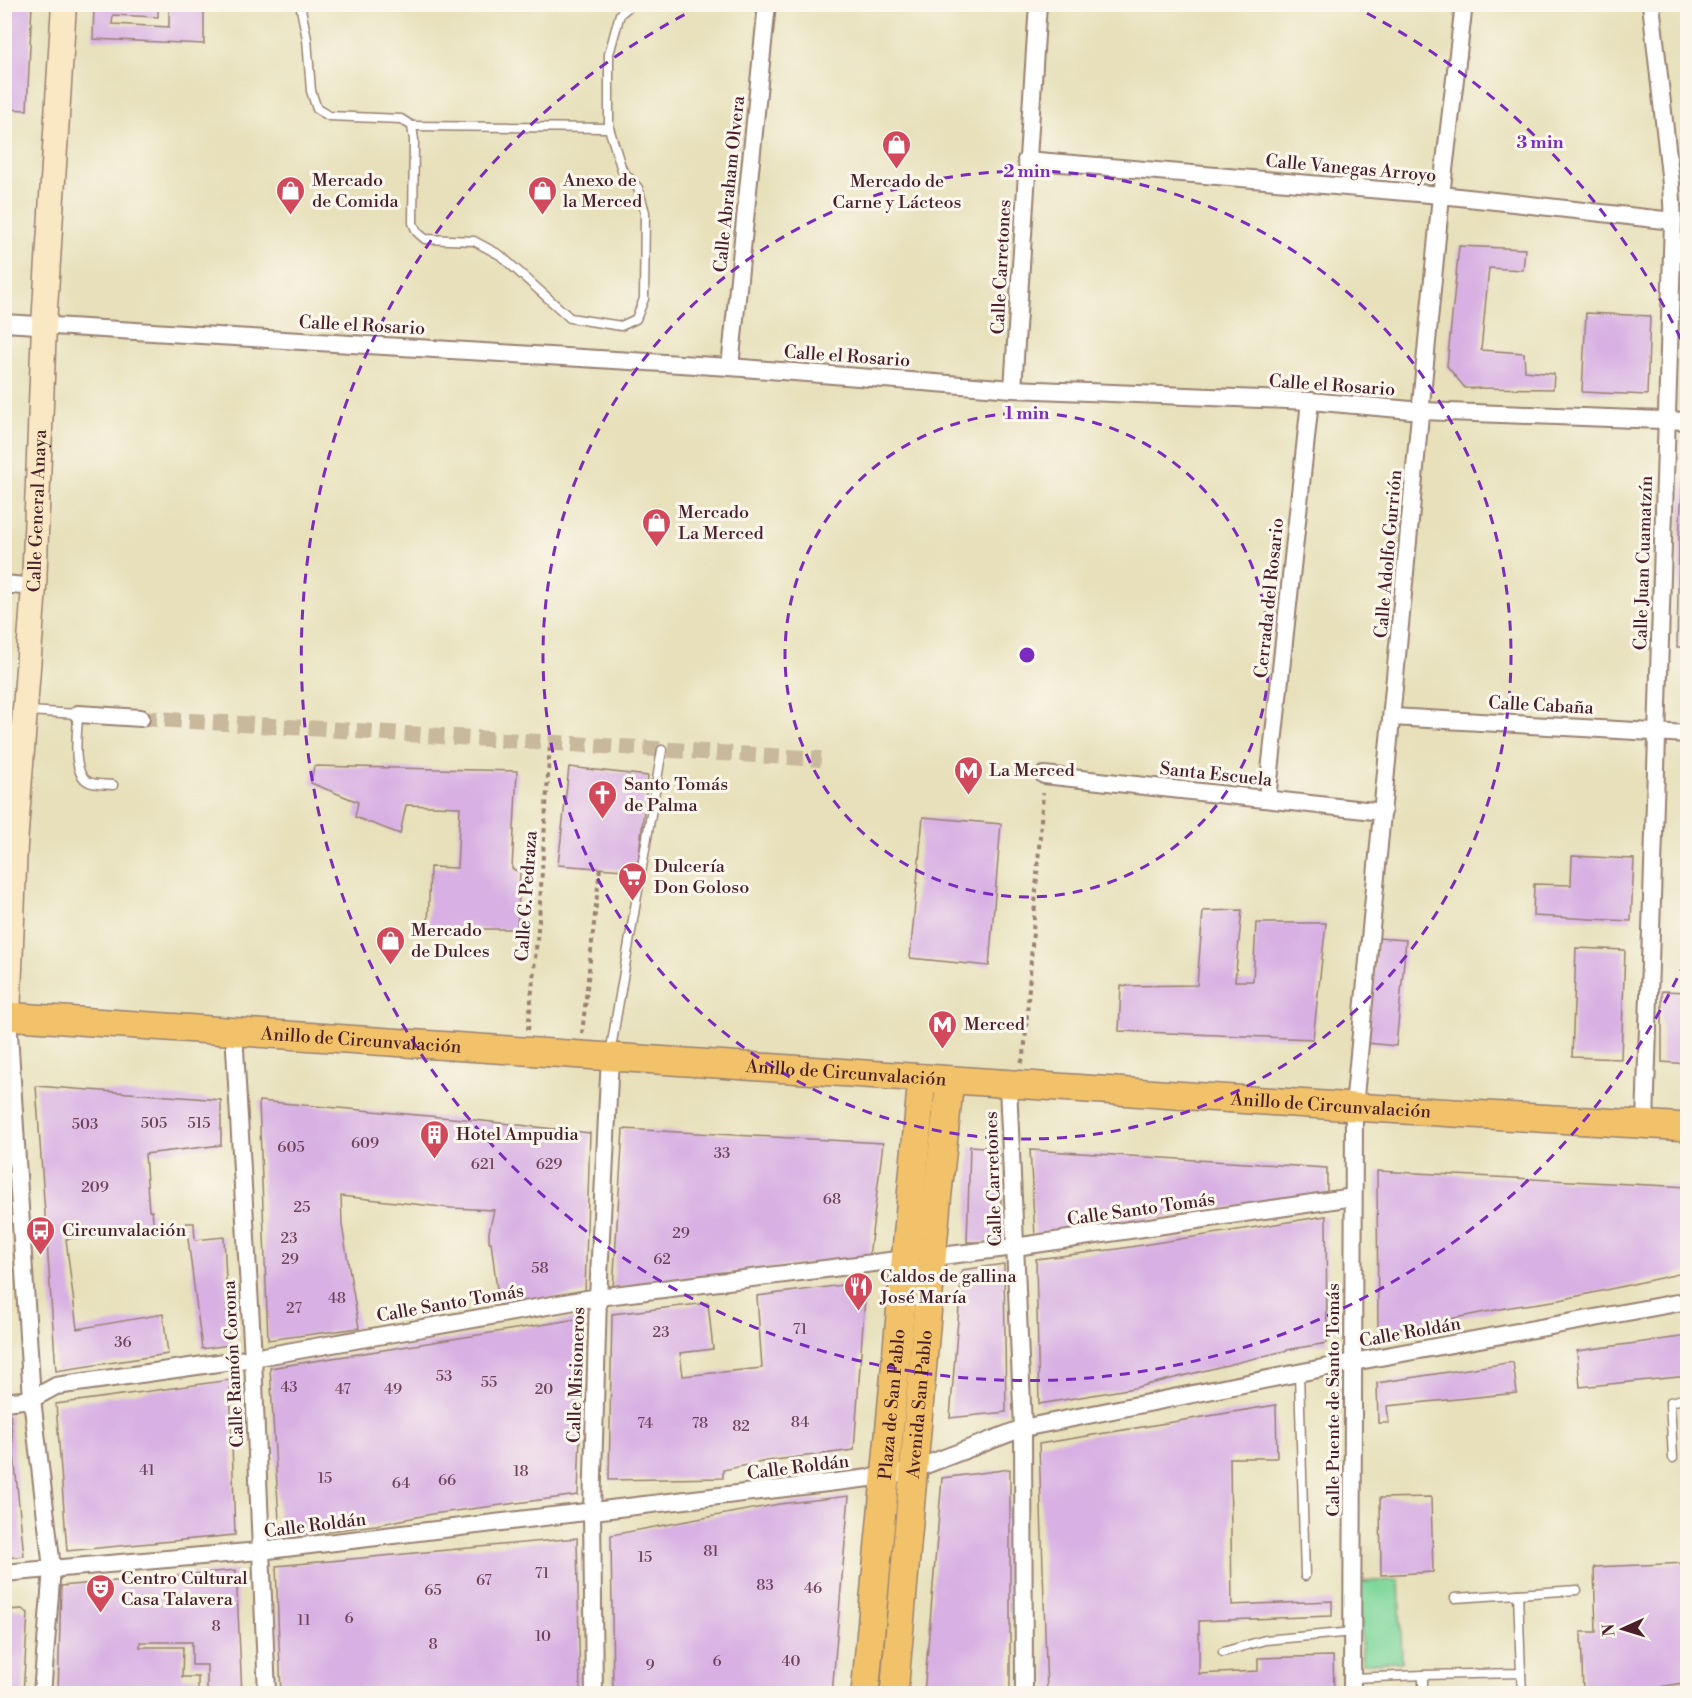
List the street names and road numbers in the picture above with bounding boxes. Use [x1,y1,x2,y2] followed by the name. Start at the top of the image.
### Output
[709,94,750,274] street label: Calle Abraham Olvera
[1265,150,1437,187] street label: Calle Vanegas Arroyo
[986,199,1017,335] street label: Calle Carretones
[298,311,426,340] street label: Calle el Rosario
[783,341,911,372] street label: Calle el Rosario
[1268,370,1396,401] street label: Calle el Rosario
[23,428,52,593] street label: Calle General Anaya
[1370,468,1407,639] street label: Calle Adolfo Gurrión
[1629,475,1658,651] street label: Calle Juan Cuamatzín
[1250,517,1289,680] street label: Cerrada del Rosario
[1488,691,1595,720] street label: Calle Cabaña
[1159,757,1274,792] street label: Santa Escuela
[510,829,543,962] street label: Calle G. Pedraza
[259,1022,462,1059] street label: Anillo de Circunvalación
[744,1055,947,1092] street label: Anillo de Circunvalación
[1229,1088,1432,1124] street label: Anillo de Circunvalación
[980,1111,1007,1247] street label: Calle Carretones
[1066,1188,1217,1231] street label: Calle Santo Tomás
[218,1279,249,1448] street label: Calle Ramón Corona
[375,1279,526,1328] street label: Calle Santo Tomás
[1322,1283,1345,1517] street label: Calle Puente de Santo Tomás
[563,1306,590,1443] street label: Calle Misioneros
[1358,1312,1463,1353] street label: Calle Roldán
[874,1328,911,1481] street label: Plaza de San Pablo
[902,1329,938,1480] street label: Avenida San Pablo
[746,1450,851,1485] street label: Calle Roldán
[263,1508,368,1543] street label: Calle Roldán

